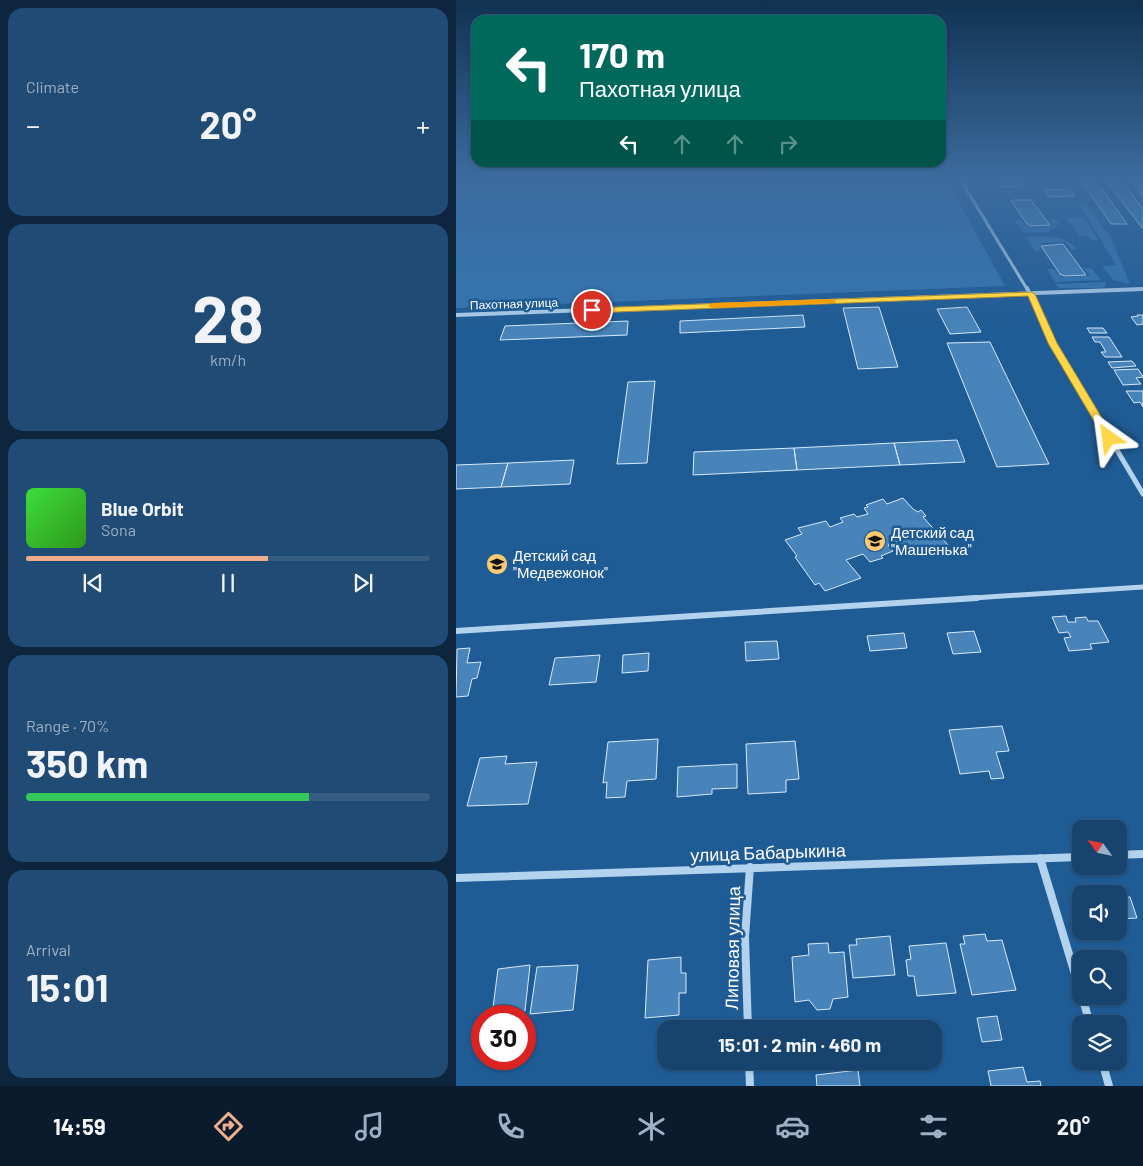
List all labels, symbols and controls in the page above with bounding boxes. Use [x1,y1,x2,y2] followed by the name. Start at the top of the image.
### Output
[579,33,665,75] text: 170 m
[496,35,561,100] icon: left
[579,75,741,101] text: Пахотная улица
[26,77,79,96] text: Climate
[199,101,257,147] text: 20°
[26,108,40,142] text: −
[416,108,430,142] text: +
[615,130,643,158] icon: left
[668,130,696,158] icon: ahead
[721,130,749,158] icon: ahead
[774,130,802,158] icon: right
[192,278,264,356] text: 28
[571,289,613,331] pin
[470,294,559,313] street label: Пахотная улица
[578,296,606,324] icon: arrive
[210,350,246,369] text: km/h
[1082,411,1134,463] position arrow
[101,497,184,520] text: Blue Orbit
[101,520,136,539] text: Sona
[891,523,974,558] place label: Детский сад "Машенька"
[863,529,887,553] school or university icon: Детский сад "Машенька"
[513,546,608,581] place label: Детский сад "Медвежонок"
[485,552,509,576] school or university icon: Детский сад "Медвежонок"
[79,569,107,597] icon: previous
[214,569,242,597] icon: pause
[349,569,377,597] icon: next
[26,716,110,735] text: Range · 70%
[26,740,148,786] text: 350 km
[1072,820,1127,875] north arrow
[1072,820,1127,1070] map controls
[690,838,847,866] street label: улица Бабарыкина
[720,885,744,1010] street label: Липовая улица
[1072,885,1127,940] button: sound
[26,940,71,959] text: Arrival
[1072,950,1127,1005] button: search
[26,964,108,1010] text: 15:01
[471,1005,536,1070] speed limit sign: 30
[1072,1015,1127,1070] button: layers
[718,1033,881,1056] text: 15:01 · 2 min · 460 m
[211,1109,246,1144] icon: directions
[352,1109,387,1144] icon: music
[493,1109,528,1144] icon: phone
[634,1109,669,1144] icon: climate
[775,1109,810,1144] icon: car
[916,1109,951,1144] icon: filters
[53,1113,106,1139] text: 14:59
[1057,1113,1090,1139] text: 20°

